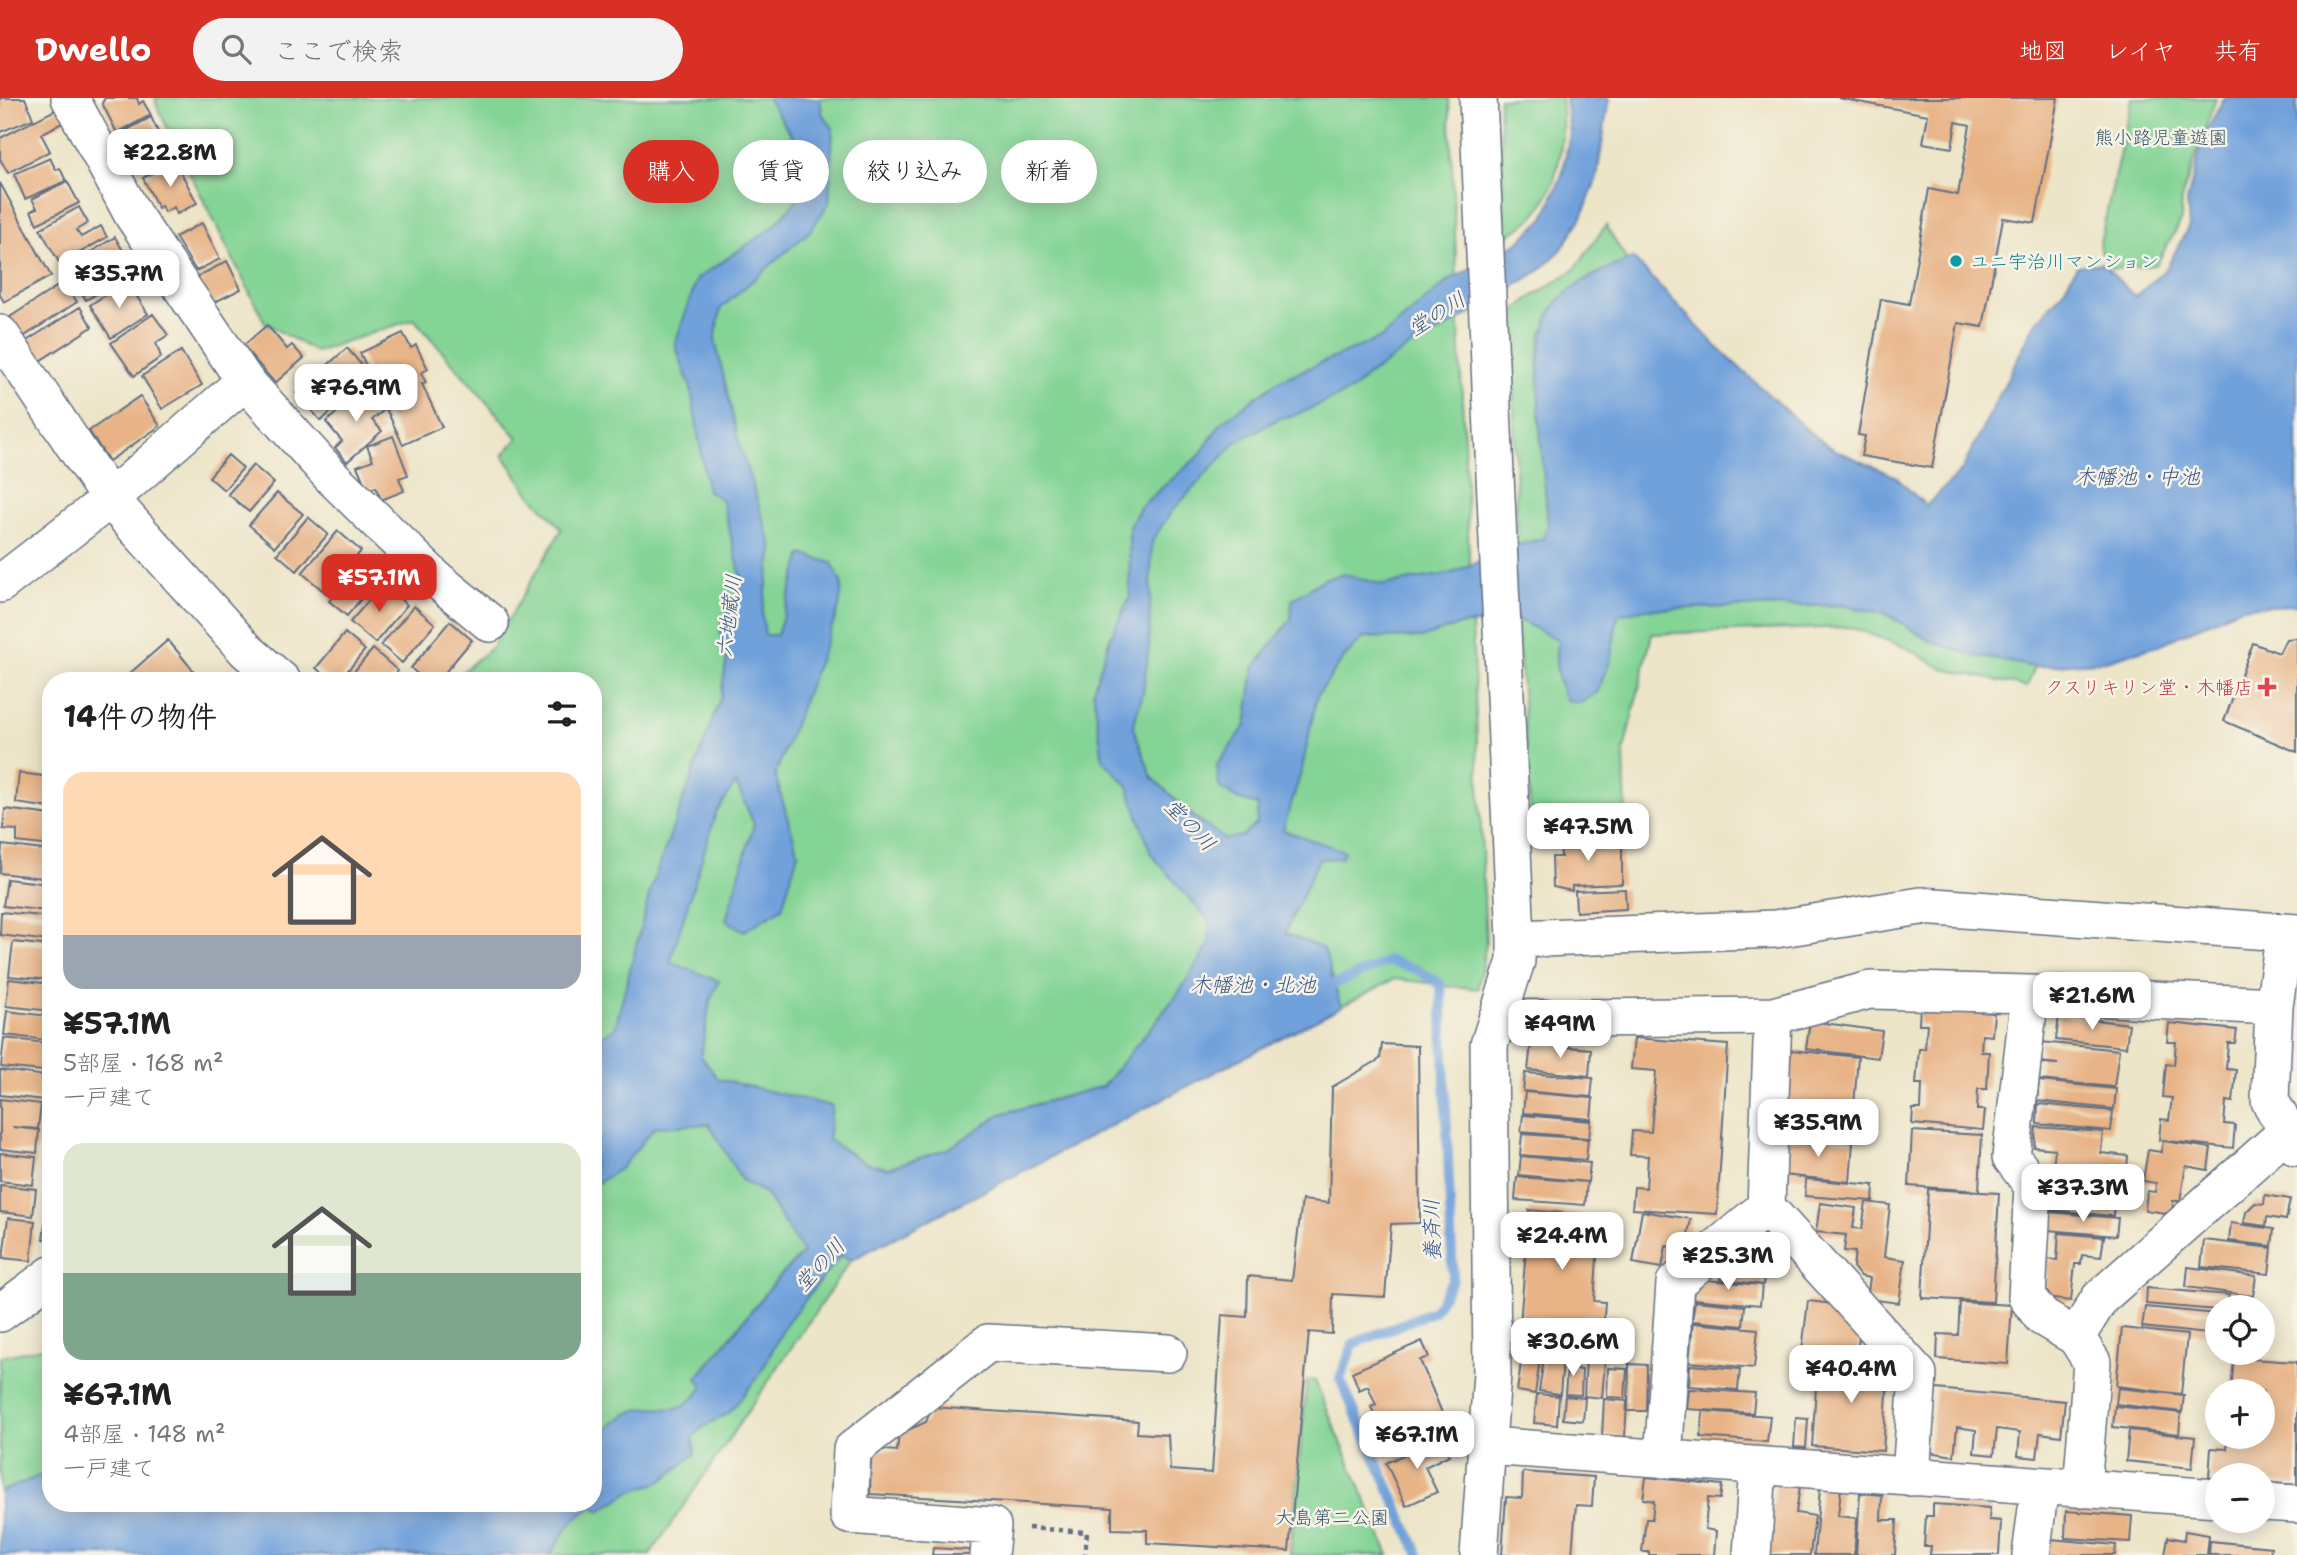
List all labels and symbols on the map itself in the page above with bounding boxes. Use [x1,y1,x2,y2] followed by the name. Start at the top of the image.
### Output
[2094,125,2228,150] park label: 熊小路児童遊園
[113,130,227,189] pin: ¥22.8M
[1970,249,2159,274] place label: ユニ宇治川マンション
[62,250,176,310] pin: ¥35.7M
[1948,253,1964,269] marker: ユニ宇治川マンション
[1403,285,1471,343] water label: 堂の川
[299,364,413,424] pin: ¥76.9M
[2074,463,2201,491] water label: 木幡池・中池
[322,554,436,614] pin: ¥57.1M
[710,573,748,659] water label: 六地蔵川
[2044,675,2253,700] place label: クスリキリン堂・木幡店
[2259,679,2275,695] marker: クスリキリン堂・木幡店
[1158,793,1222,857] water label: 堂の川
[1531,804,1645,863] pin: ¥47.5M
[1190,971,1317,999] water label: 木幡池・北池
[2035,972,2149,1032] pin: ¥21.6M
[1519,1000,1601,1060] pin: ¥49M
[1761,1100,1875,1159] pin: ¥35.9M
[2026,1164,2140,1224] pin: ¥37.3M
[1417,1198,1447,1262] water label: 養斉川
[1505,1212,1619,1272] pin: ¥24.4M
[789,1232,851,1298] water label: 堂の川
[1671,1232,1785,1292] pin: ¥25.3M
[1516,1318,1630,1378] pin: ¥30.6M
[1794,1346,1908,1405] pin: ¥40.4M
[1360,1412,1474,1471] pin: ¥67.1M
[1275,1505,1389,1530] park label: 大島第二公園

